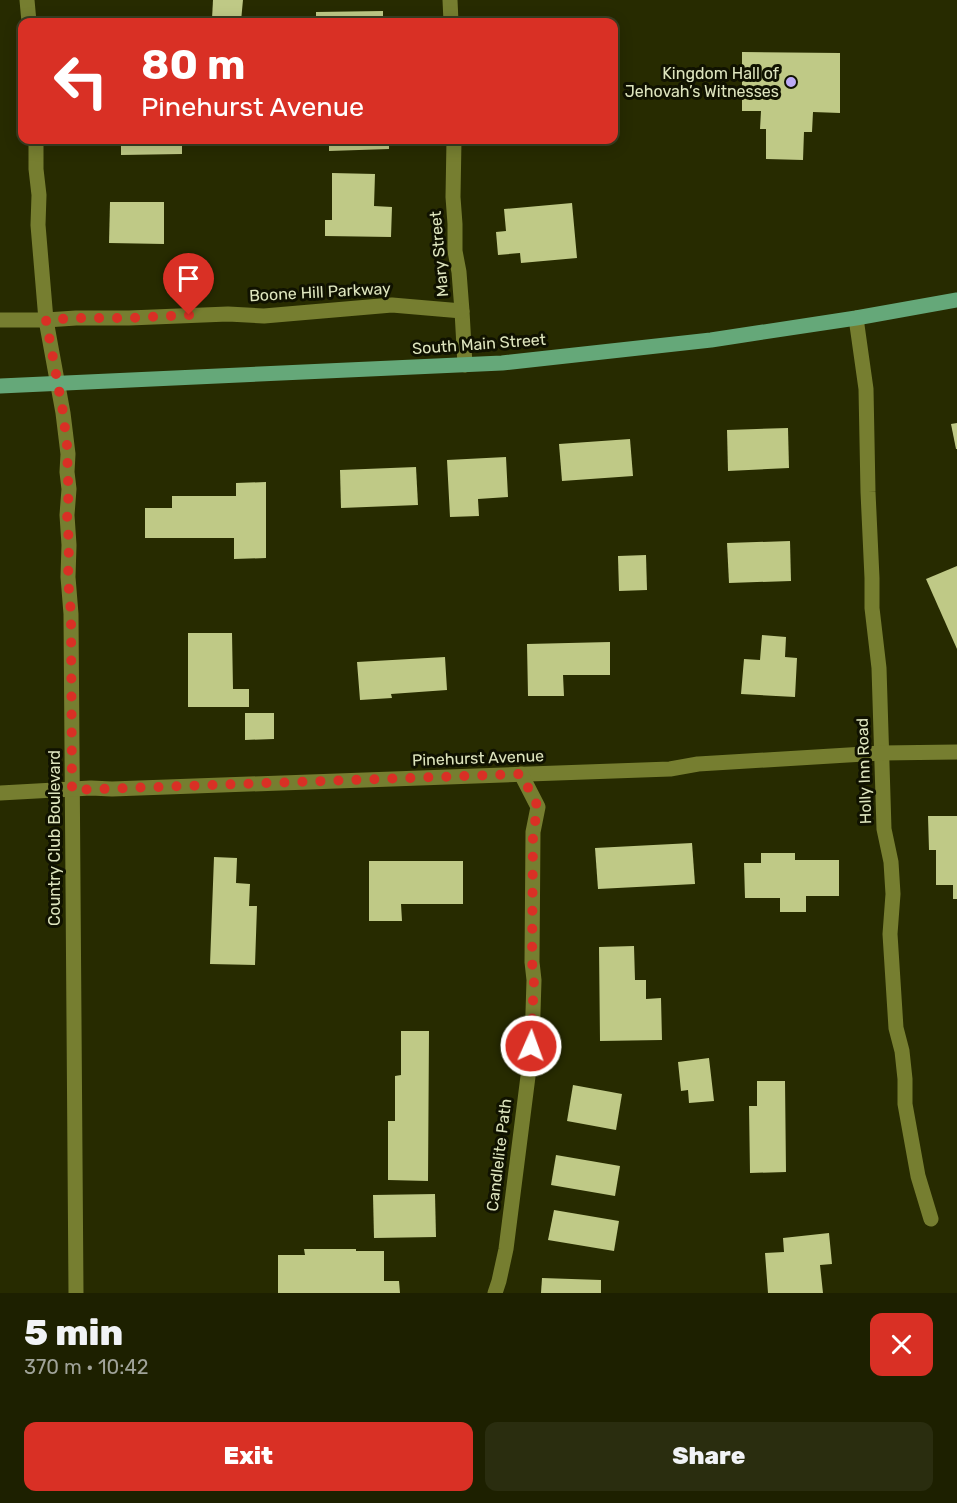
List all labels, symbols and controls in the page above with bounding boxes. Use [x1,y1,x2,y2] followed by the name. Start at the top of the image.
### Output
[141,40,245,90] text: 80 m
[42,42,120,120] icon: left
[625,64,780,101] place label: Kingdom Hall of Jehovah’s Witnesses
[784,75,798,89] marker: Kingdom Hall of Jehovah’s Witnesses
[141,91,364,123] text: Pinehurst Avenue
[426,210,452,298] street label: Mary Street
[163,253,214,315] pin
[172,262,205,295] icon: arrive
[249,279,392,305] street label: Boone Hill Parkway
[412,330,546,358] street label: South Main Street
[853,718,875,824] street label: Holly Inn Road
[412,746,544,770] street label: Pinehurst Avenue
[45,750,64,926] street label: Country Club Boulevard
[499,1014,563,1078] position arrow
[483,1098,515,1212] street label: Candlelite Path
[24,1311,123,1354] text: 5 min
[870,1313,933,1376] button: close
[24,1355,149,1379] text: 370 m · 10:42
[24,1422,473,1491] button: Exit
[485,1422,933,1491] button: Share

